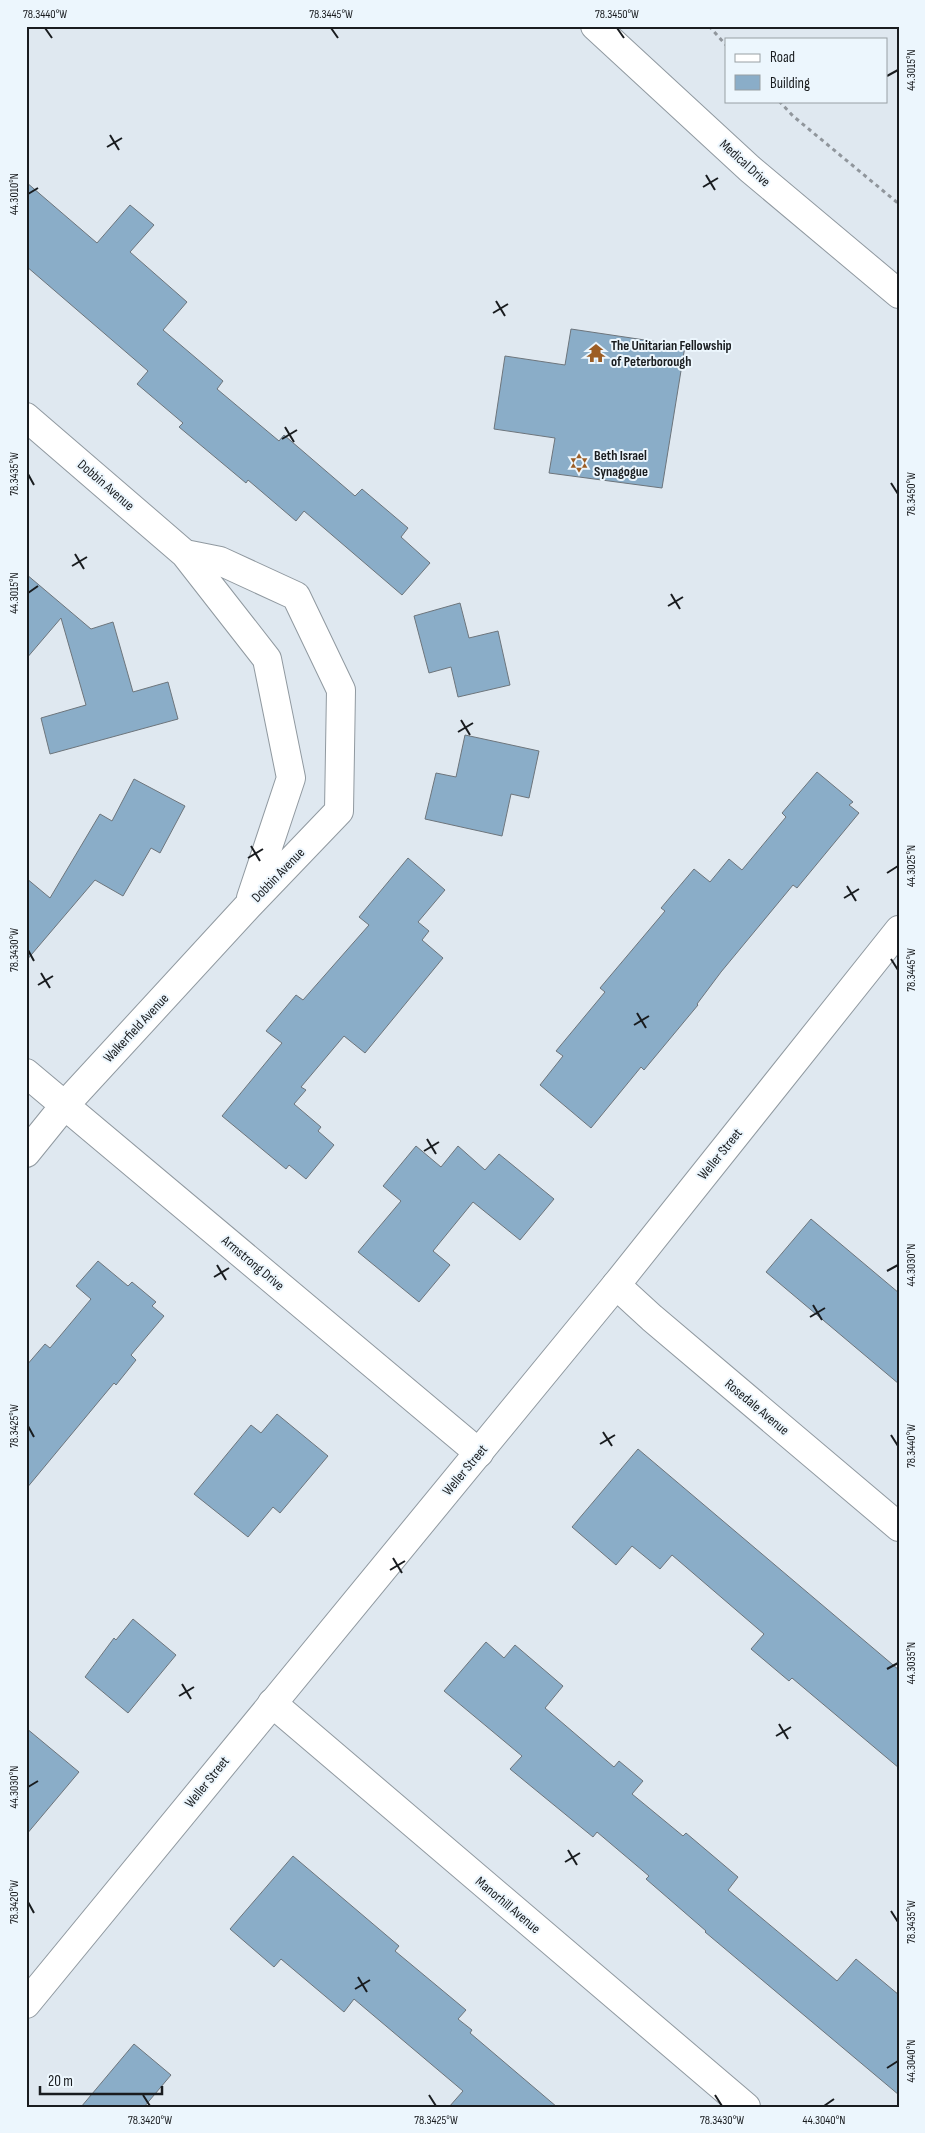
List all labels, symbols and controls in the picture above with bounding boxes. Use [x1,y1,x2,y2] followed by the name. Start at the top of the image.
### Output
[23,7,67,22] text: 78.3440°W
[309,7,353,22] text: 78.3445°W
[595,7,639,22] text: 78.3450°W
[725,38,888,102] legend
[770,48,795,67] text: Road
[904,49,919,91] text: 44.3015°N
[770,74,810,93] text: Building
[716,136,774,190] street label: Medical Drive
[7,173,22,215] text: 44.3010°N
[611,337,732,370] place label: The Unitarian Fellowship of Peterborough
[585,342,607,364] temple icon: The Unitarian Fellowship of Peterborough
[594,447,648,480] place label: Beth Israel Synagogue
[7,452,22,496] text: 78.3435°W
[568,452,590,474] synagogue icon: Beth Israel Synagogue
[74,456,138,514] street label: Dobbin Avenue
[904,472,919,516] text: 78.3450°W
[7,572,22,614] text: 44.3015°N
[248,844,308,906] street label: Dobbin Avenue
[904,845,919,887] text: 44.3025°N
[7,928,22,972] text: 78.3430°W
[904,948,919,992] text: 78.3445°W
[100,990,172,1066] street label: Walkerfield Avenue
[694,1125,746,1183] street label: Weller Street
[217,1231,288,1294] street label: Armstrong Drive
[904,1244,919,1286] text: 44.3030°N
[721,1375,793,1439] street label: Rosedale Avenue
[7,1404,22,1448] text: 78.3425°W
[904,1424,919,1468] text: 78.3440°W
[439,1441,491,1499] street label: Weller Street
[904,1642,919,1684] text: 44.3035°N
[181,1753,233,1811] street label: Weller Street
[7,1766,22,1808] text: 44.3030°N
[472,1873,544,1937] street label: Manorhill Avenue
[7,1880,22,1924] text: 78.3420°W
[904,1900,919,1944] text: 78.3435°W
[904,2040,919,2082] text: 44.3040°N
[40,2063,162,2095] scale bar
[48,2072,73,2091] text: 20 m
[128,2113,172,2128] text: 78.3420°W
[414,2113,458,2128] text: 78.3425°W
[700,2113,744,2128] text: 78.3430°W
[803,2113,845,2128] text: 44.3040°N

